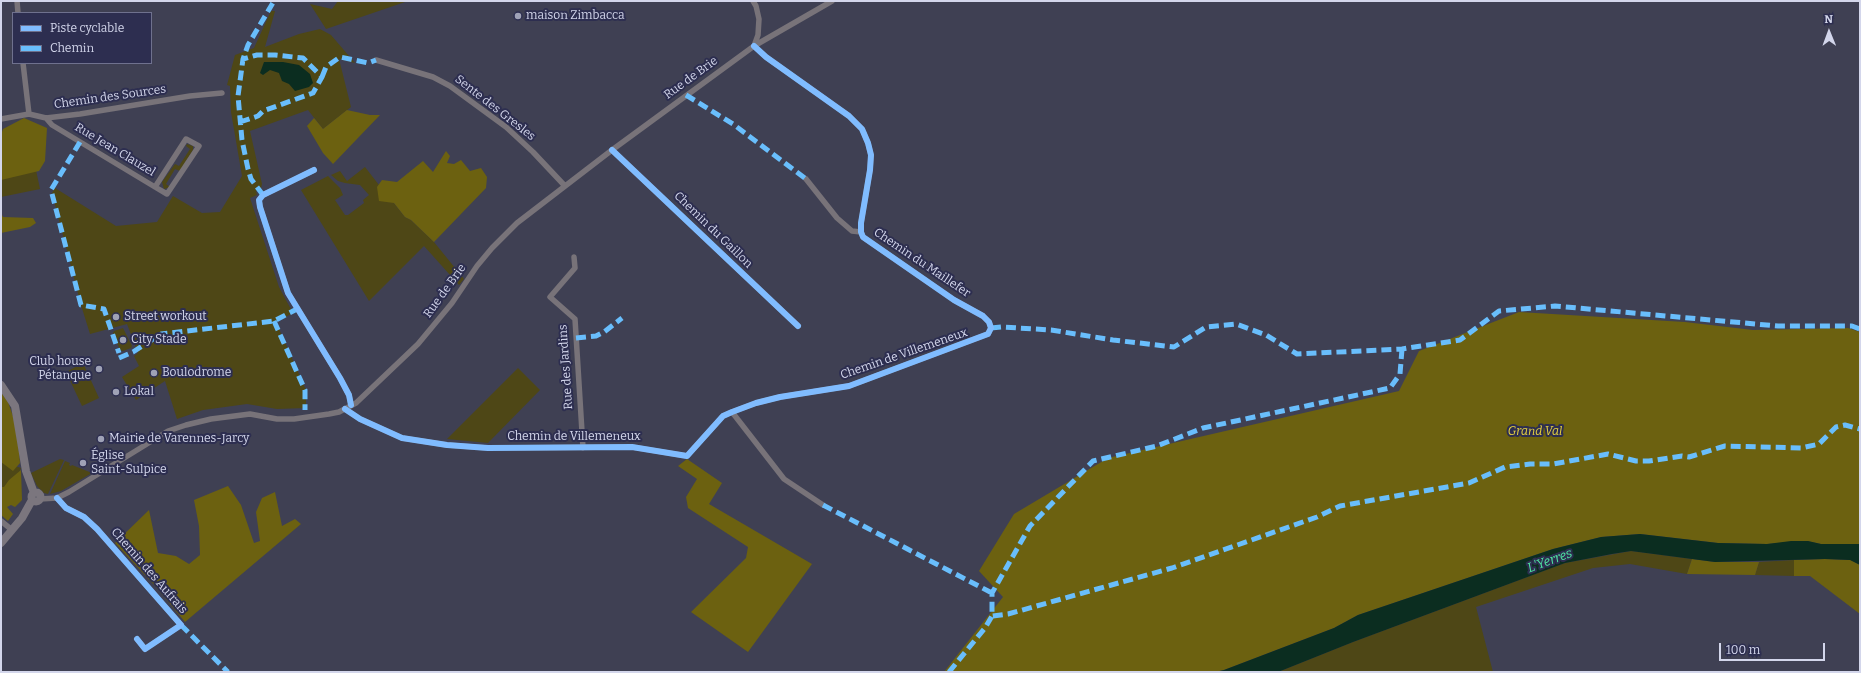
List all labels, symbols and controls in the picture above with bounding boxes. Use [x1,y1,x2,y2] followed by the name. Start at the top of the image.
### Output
[526,9,624,23] place label: maison Zimbacca
[513,11,523,21] marker: maison Zimbacca
[12,12,152,64] legend
[1809,12,1849,52] north arrow
[1824,13,1833,26] text: N
[50,21,124,35] text: Piste cyclable
[50,41,94,55] text: Chemin
[661,54,721,102] street label: Rue de Brie
[452,72,538,144] street label: Sente des Gresles
[53,82,167,112] street label: Chemin des Sources
[72,120,158,180] street label: Rue Jean Clauzel
[671,189,755,271] street label: Chemin du Gaillon
[871,225,973,301] street label: Chemin du Maillefer
[421,261,469,321] street label: Rue de Brie
[124,310,207,324] place label: Street workout
[111,312,121,322] marker: Street workout
[556,324,576,410] street label: Rue des Jardins
[839,325,969,383] street label: Chemin de Villemeneux
[131,333,186,347] place label: City Stade
[118,335,128,345] marker: City Stade
[29,355,91,383] place label: Club house Pétanque
[94,364,104,374] marker: Club house Pétanque
[162,366,231,380] place label: Boulodrome
[149,368,159,378] marker: Boulodrome
[124,385,154,399] place label: Lokal
[111,387,121,397] marker: Lokal
[1508,425,1562,439] park label: Grand Val
[507,430,641,444] street label: Chemin de Villemeneux
[109,432,249,446] place label: Mairie de Varennes-Jarcy
[96,434,106,444] marker: Mairie de Varennes-Jarcy
[91,449,167,477] place label: Église Saint-Sulpice
[78,458,88,468] marker: Église Saint-Sulpice
[108,525,190,617] street label: Chemin des Aufrais
[1525,546,1575,576] water label: L'Yerres
[1721,635,1827,661] scale bar
[1726,643,1760,657] text: 100 m

